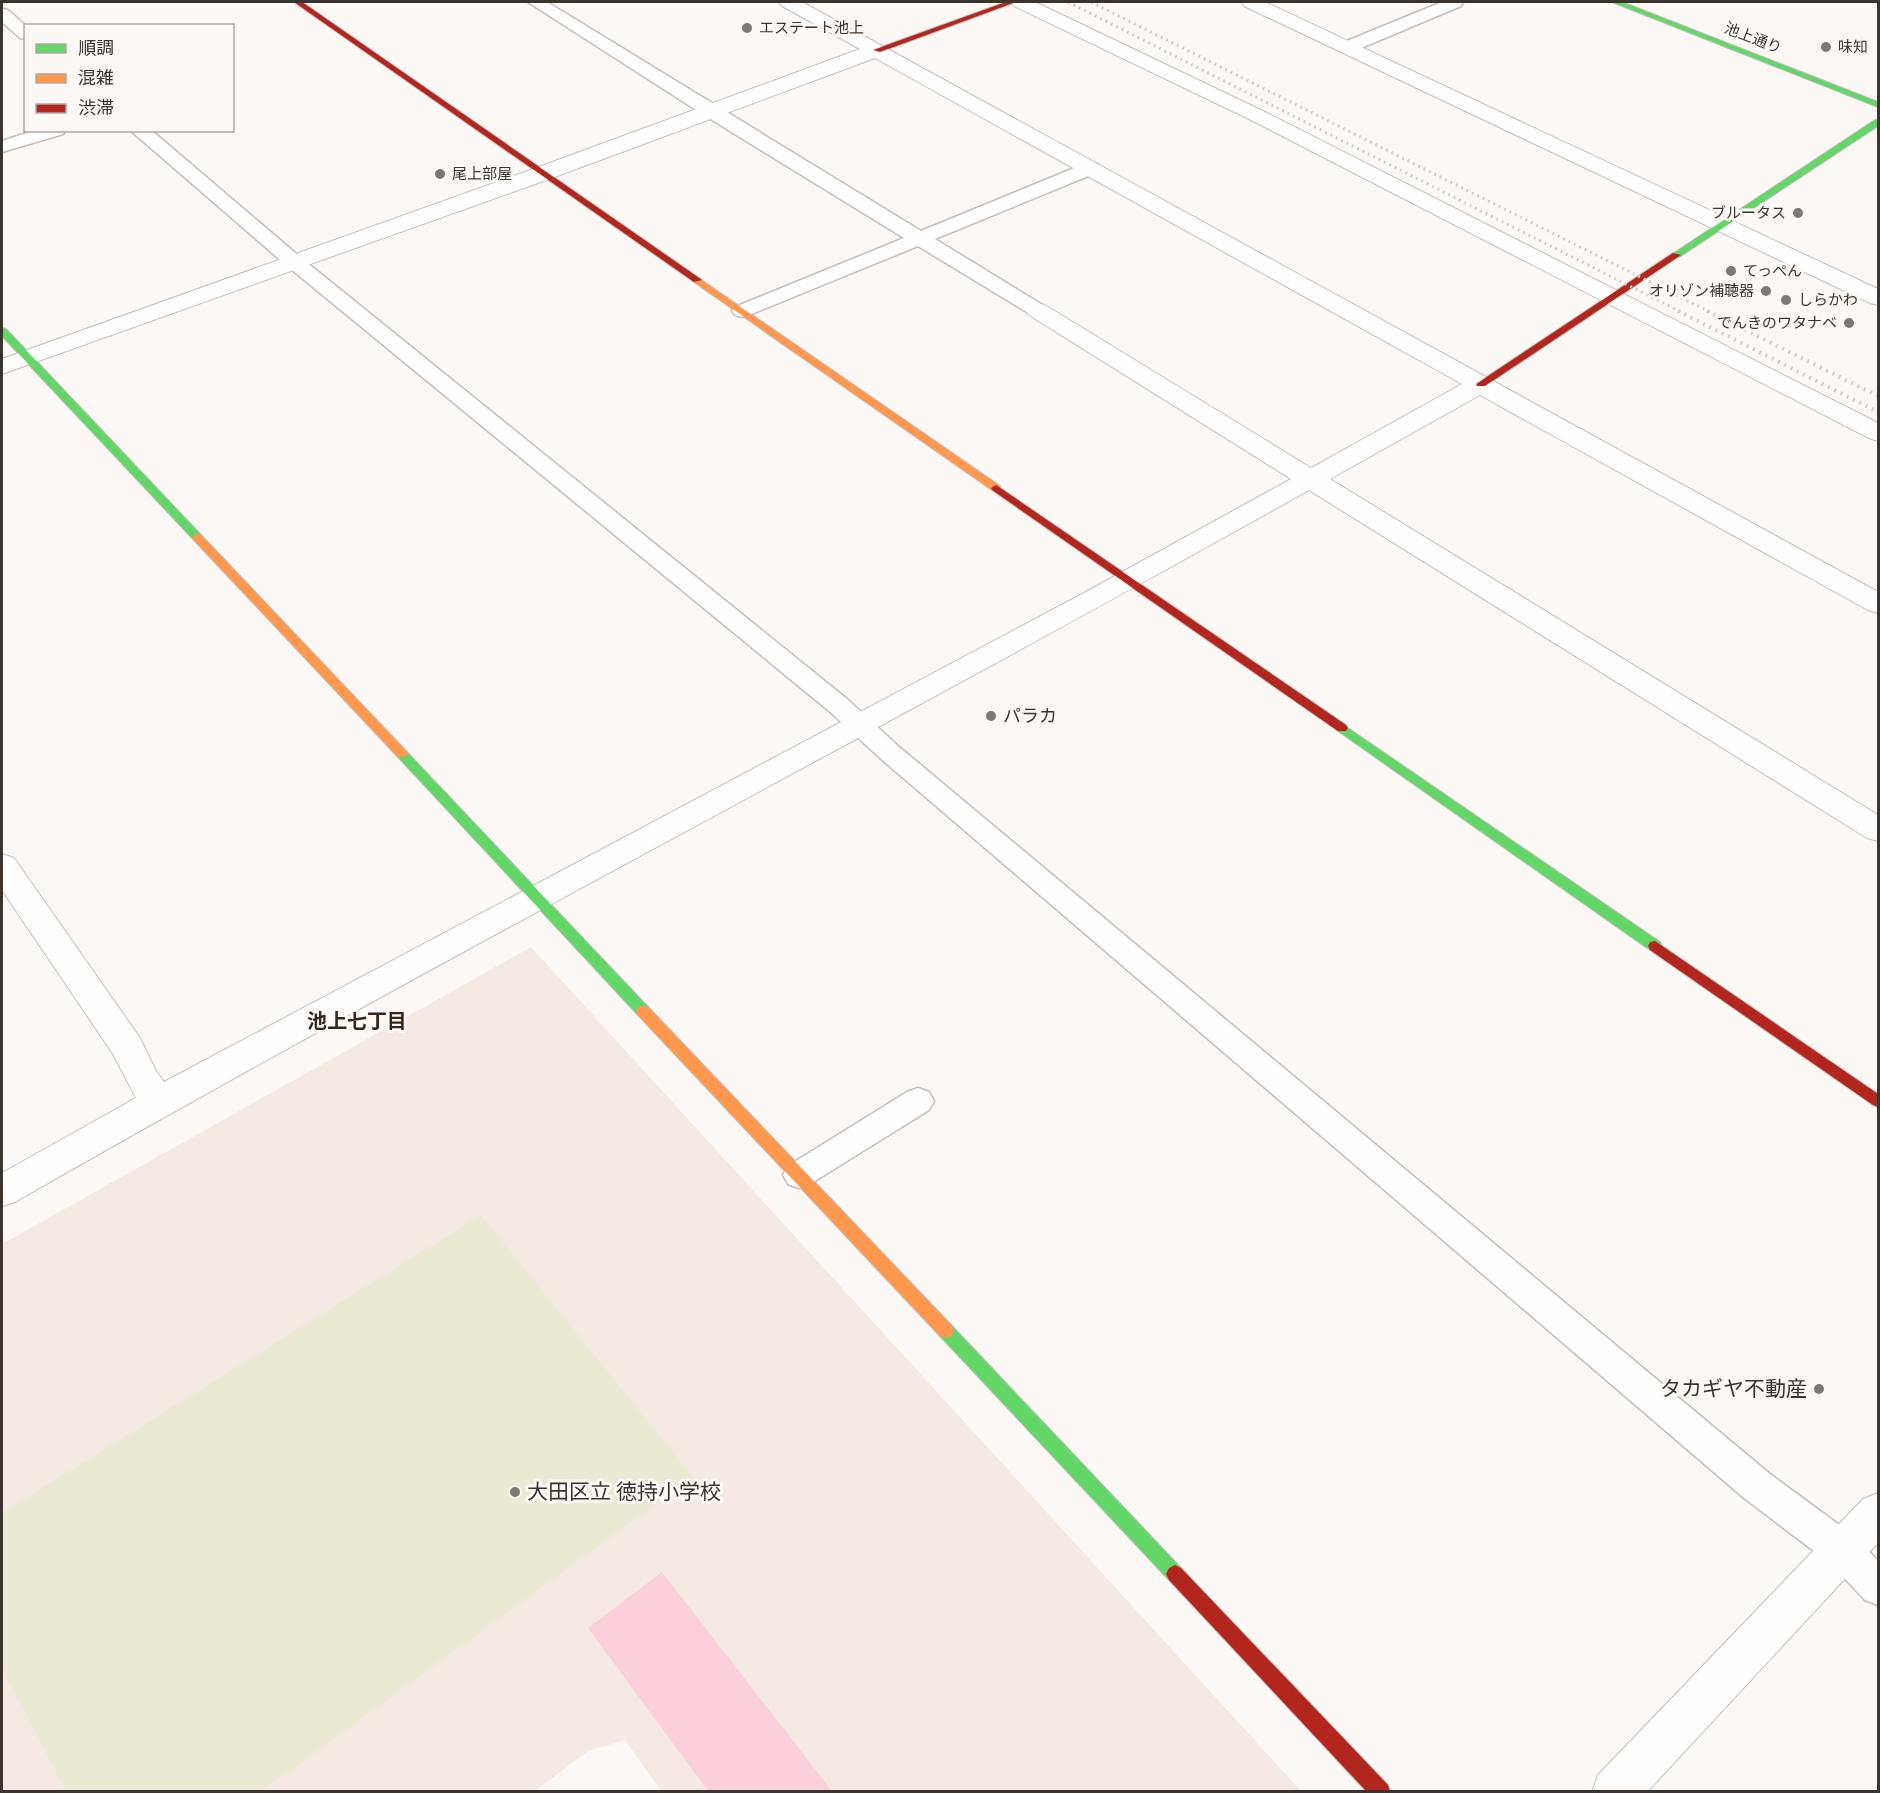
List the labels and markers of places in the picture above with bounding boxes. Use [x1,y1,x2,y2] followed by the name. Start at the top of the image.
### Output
[759,18,864,37] place label: エステート池上
[740,21,754,35] marker: エステート池上
[1838,37,1868,56] place label: 味知
[1819,40,1833,54] marker: 味知
[452,164,512,183] place label: 尾上部屋
[433,167,447,181] marker: 尾上部屋
[1711,203,1786,222] place label: ブルータス
[1791,206,1805,220] marker: ブルータス
[1743,261,1802,280] place label: てっぺん
[1724,264,1738,278] marker: てっぺん
[1649,281,1754,300] place label: オリゾン補聴器
[1759,284,1773,298] marker: オリゾン補聴器
[1798,290,1858,309] place label: しらかわ
[1779,293,1793,307] marker: しらかわ
[1717,313,1837,332] place label: でんきのワタナベ
[1842,316,1856,330] marker: でんきのワタナベ
[1003,704,1057,727] place label: パラカ
[984,709,998,723] marker: パラカ
[1660,1374,1807,1402] place label: タカギヤ不動産
[1812,1382,1826,1396] marker: タカギヤ不動産
[527,1477,721,1505] place label: 大田区立 徳持小学校
[508,1485,522,1499] marker: 大田区立 徳持小学校

